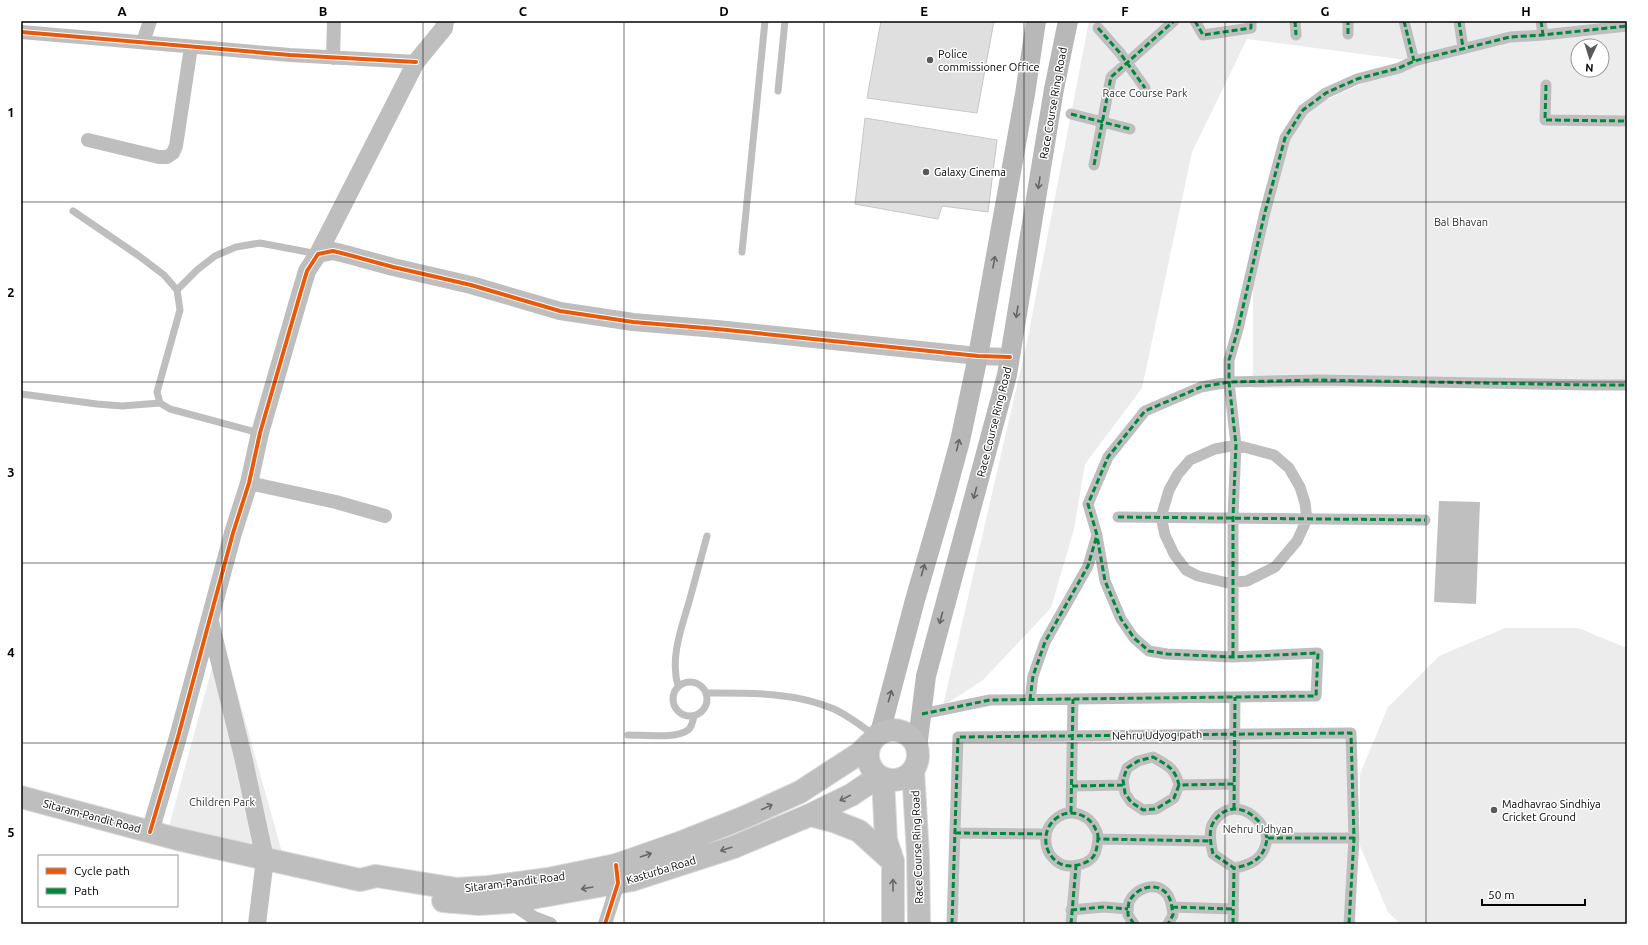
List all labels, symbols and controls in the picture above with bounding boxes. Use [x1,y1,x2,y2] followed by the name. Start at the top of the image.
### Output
[117,4,127,18] text: A
[319,4,328,18] text: B
[519,4,528,18] text: C
[719,4,729,18] text: D
[920,4,928,18] text: E
[1121,4,1129,18] text: F
[1321,4,1330,18] text: G
[1521,4,1531,18] text: H
[1570,38,1610,78] north arrow
[1037,46,1069,160] street label: Race Course Ring Road
[938,48,1040,73] place label: Police commissioner Office
[925,55,935,65] marker: Police commissioner Office
[1585,62,1594,74] text: N
[1103,87,1188,99] park label: Race Course Park
[7,105,15,119] text: 1
[934,166,1006,178] place label: Galaxy Cinema
[921,167,931,177] marker: Galaxy Cinema
[1035,176,1043,189] one-way arrow
[1434,216,1488,228] park label: Bal Bhavan
[991,256,999,269] one-way arrow
[7,285,15,299] text: 2
[1013,305,1021,318] one-way arrow
[974,366,1014,478] street label: Race Course Ring Road
[955,439,963,452] one-way arrow
[7,465,15,479] text: 3
[971,486,978,499] one-way arrow
[920,564,927,577] one-way arrow
[937,611,945,624] one-way arrow
[7,645,15,659] text: 4
[887,689,894,702] one-way arrow
[1112,728,1202,742] street label: Nehru Udyog path
[909,790,925,904] street label: Race Course Ring Road
[839,794,851,802] one-way arrow
[189,796,255,808] park label: Children Park
[42,797,142,835] street label: Sitaram-Pandit Road
[1502,798,1601,823] place label: Madhavrao Sindhiya Cricket Ground
[761,803,773,810] one-way arrow
[1489,805,1499,815] marker: Madhavrao Sindhiya Cricket Ground
[1223,823,1293,835] park label: Nehru Udhyan
[7,825,15,839] text: 5
[720,846,732,854] one-way arrow
[640,850,652,858] one-way arrow
[625,854,697,886] street label: Kasturba Road
[38,855,178,907] legend
[74,864,130,877] text: Cycle path
[464,870,566,894] street label: Sitaram-Pandit Road
[889,879,897,892] one-way arrow
[1482,881,1585,907] scale bar
[74,884,99,897] text: Path
[581,885,594,893] one-way arrow
[1488,888,1515,901] text: 50 m

